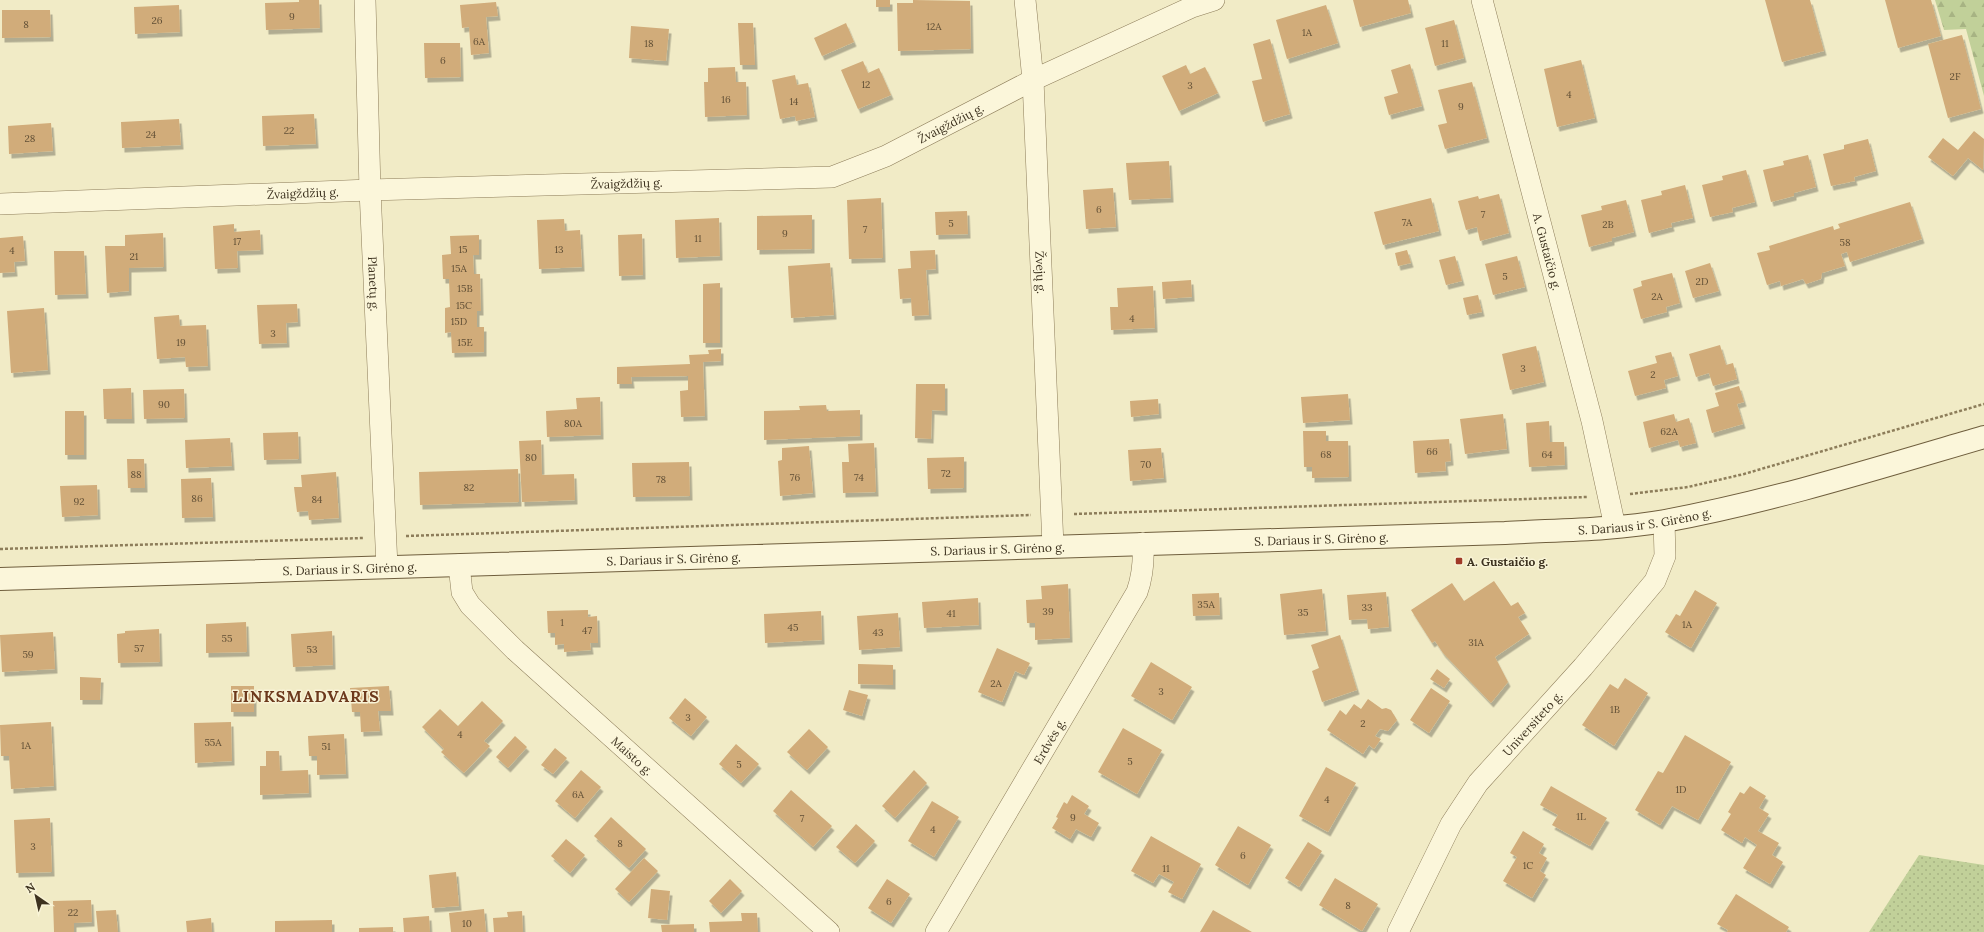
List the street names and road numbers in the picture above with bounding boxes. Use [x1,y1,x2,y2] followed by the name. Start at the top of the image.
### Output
[915,99,986,146] street label: Žvaigždžių g.
[590,174,663,191] street label: Žvaigždžių g.
[266,184,339,201] street label: Žvaigždžių g.
[1530,210,1565,292] street label: A. Gustaičio g.
[1033,251,1050,294] street label: Žvejų g.
[366,256,383,312] street label: Planetų g.
[1578,504,1713,537] street label: S. Dariaus ir S. Girėno g.
[1254,529,1389,548] street label: S. Dariaus ir S. Girėno g.
[930,539,1065,558] street label: S. Dariaus ir S. Girėno g.
[606,549,741,568] street label: S. Dariaus ir S. Girėno g.
[282,559,417,578] street label: S. Dariaus ir S. Girėno g.
[1499,688,1565,759] street label: Universiteto g.
[1030,715,1068,766] street label: Erdvės g.
[609,733,656,778] street label: Maisto g.

